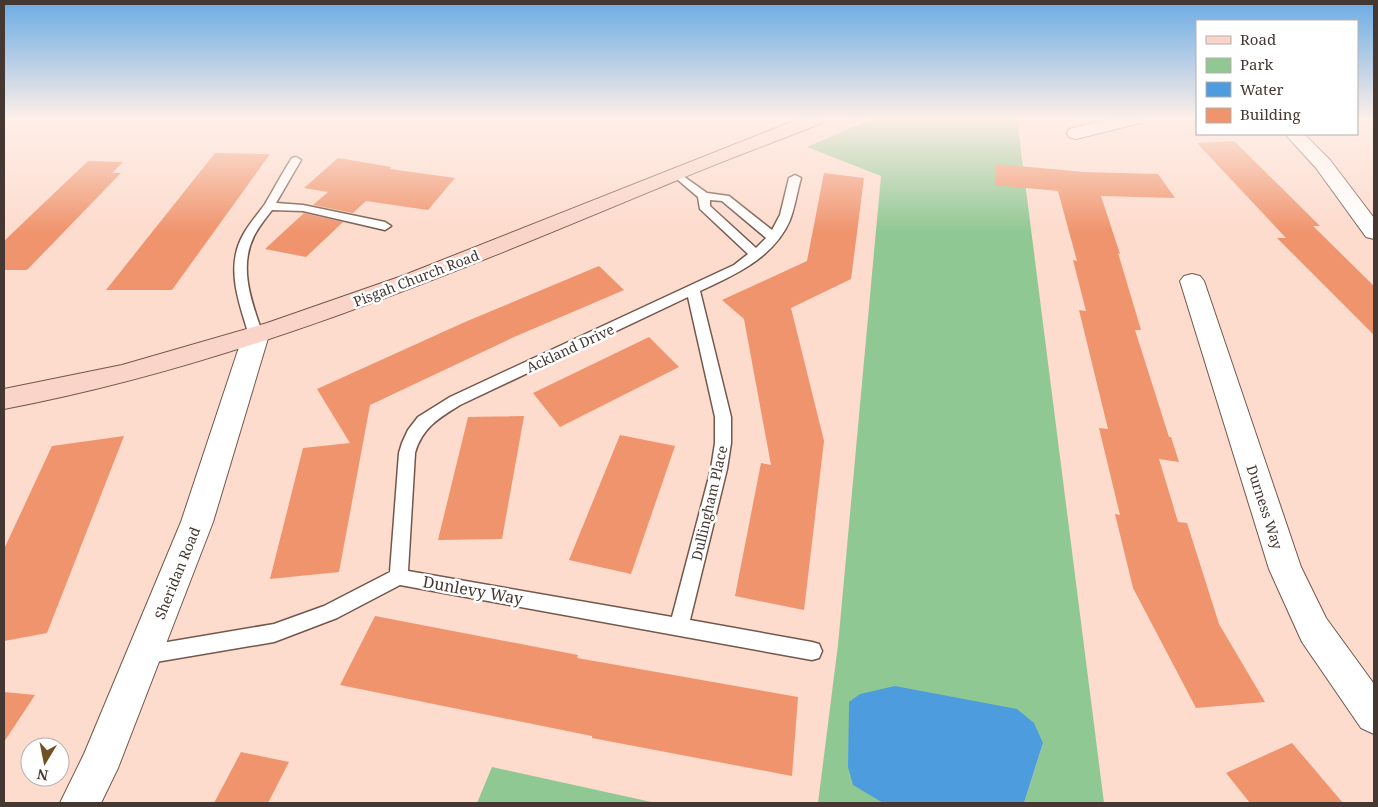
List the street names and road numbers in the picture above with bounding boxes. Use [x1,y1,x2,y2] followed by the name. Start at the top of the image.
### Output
[350,245,482,311] street label: Pisgah Church Road
[523,319,617,377] street label: Ackland Drive
[687,444,731,562] street label: Dullingham Place
[1242,462,1288,552] street label: Durness Way
[150,524,204,622] street label: Sheridan Road
[421,570,526,610] street label: Dunlevy Way

